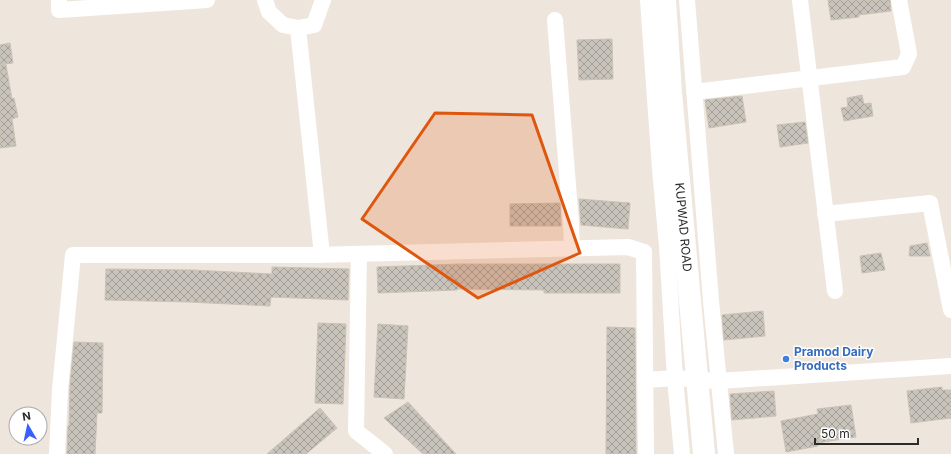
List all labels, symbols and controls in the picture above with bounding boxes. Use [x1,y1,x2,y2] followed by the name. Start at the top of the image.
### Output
[672,182,695,273] street label: KUPWAD ROAD
[794,344,874,373] place label: Pramod Dairy Products
[781,354,791,364] marker: Pramod Dairy Products
[8,406,48,446] north arrow
[21,409,32,424] text: N
[815,420,918,446] scale bar
[821,426,850,441] text: 50 m

